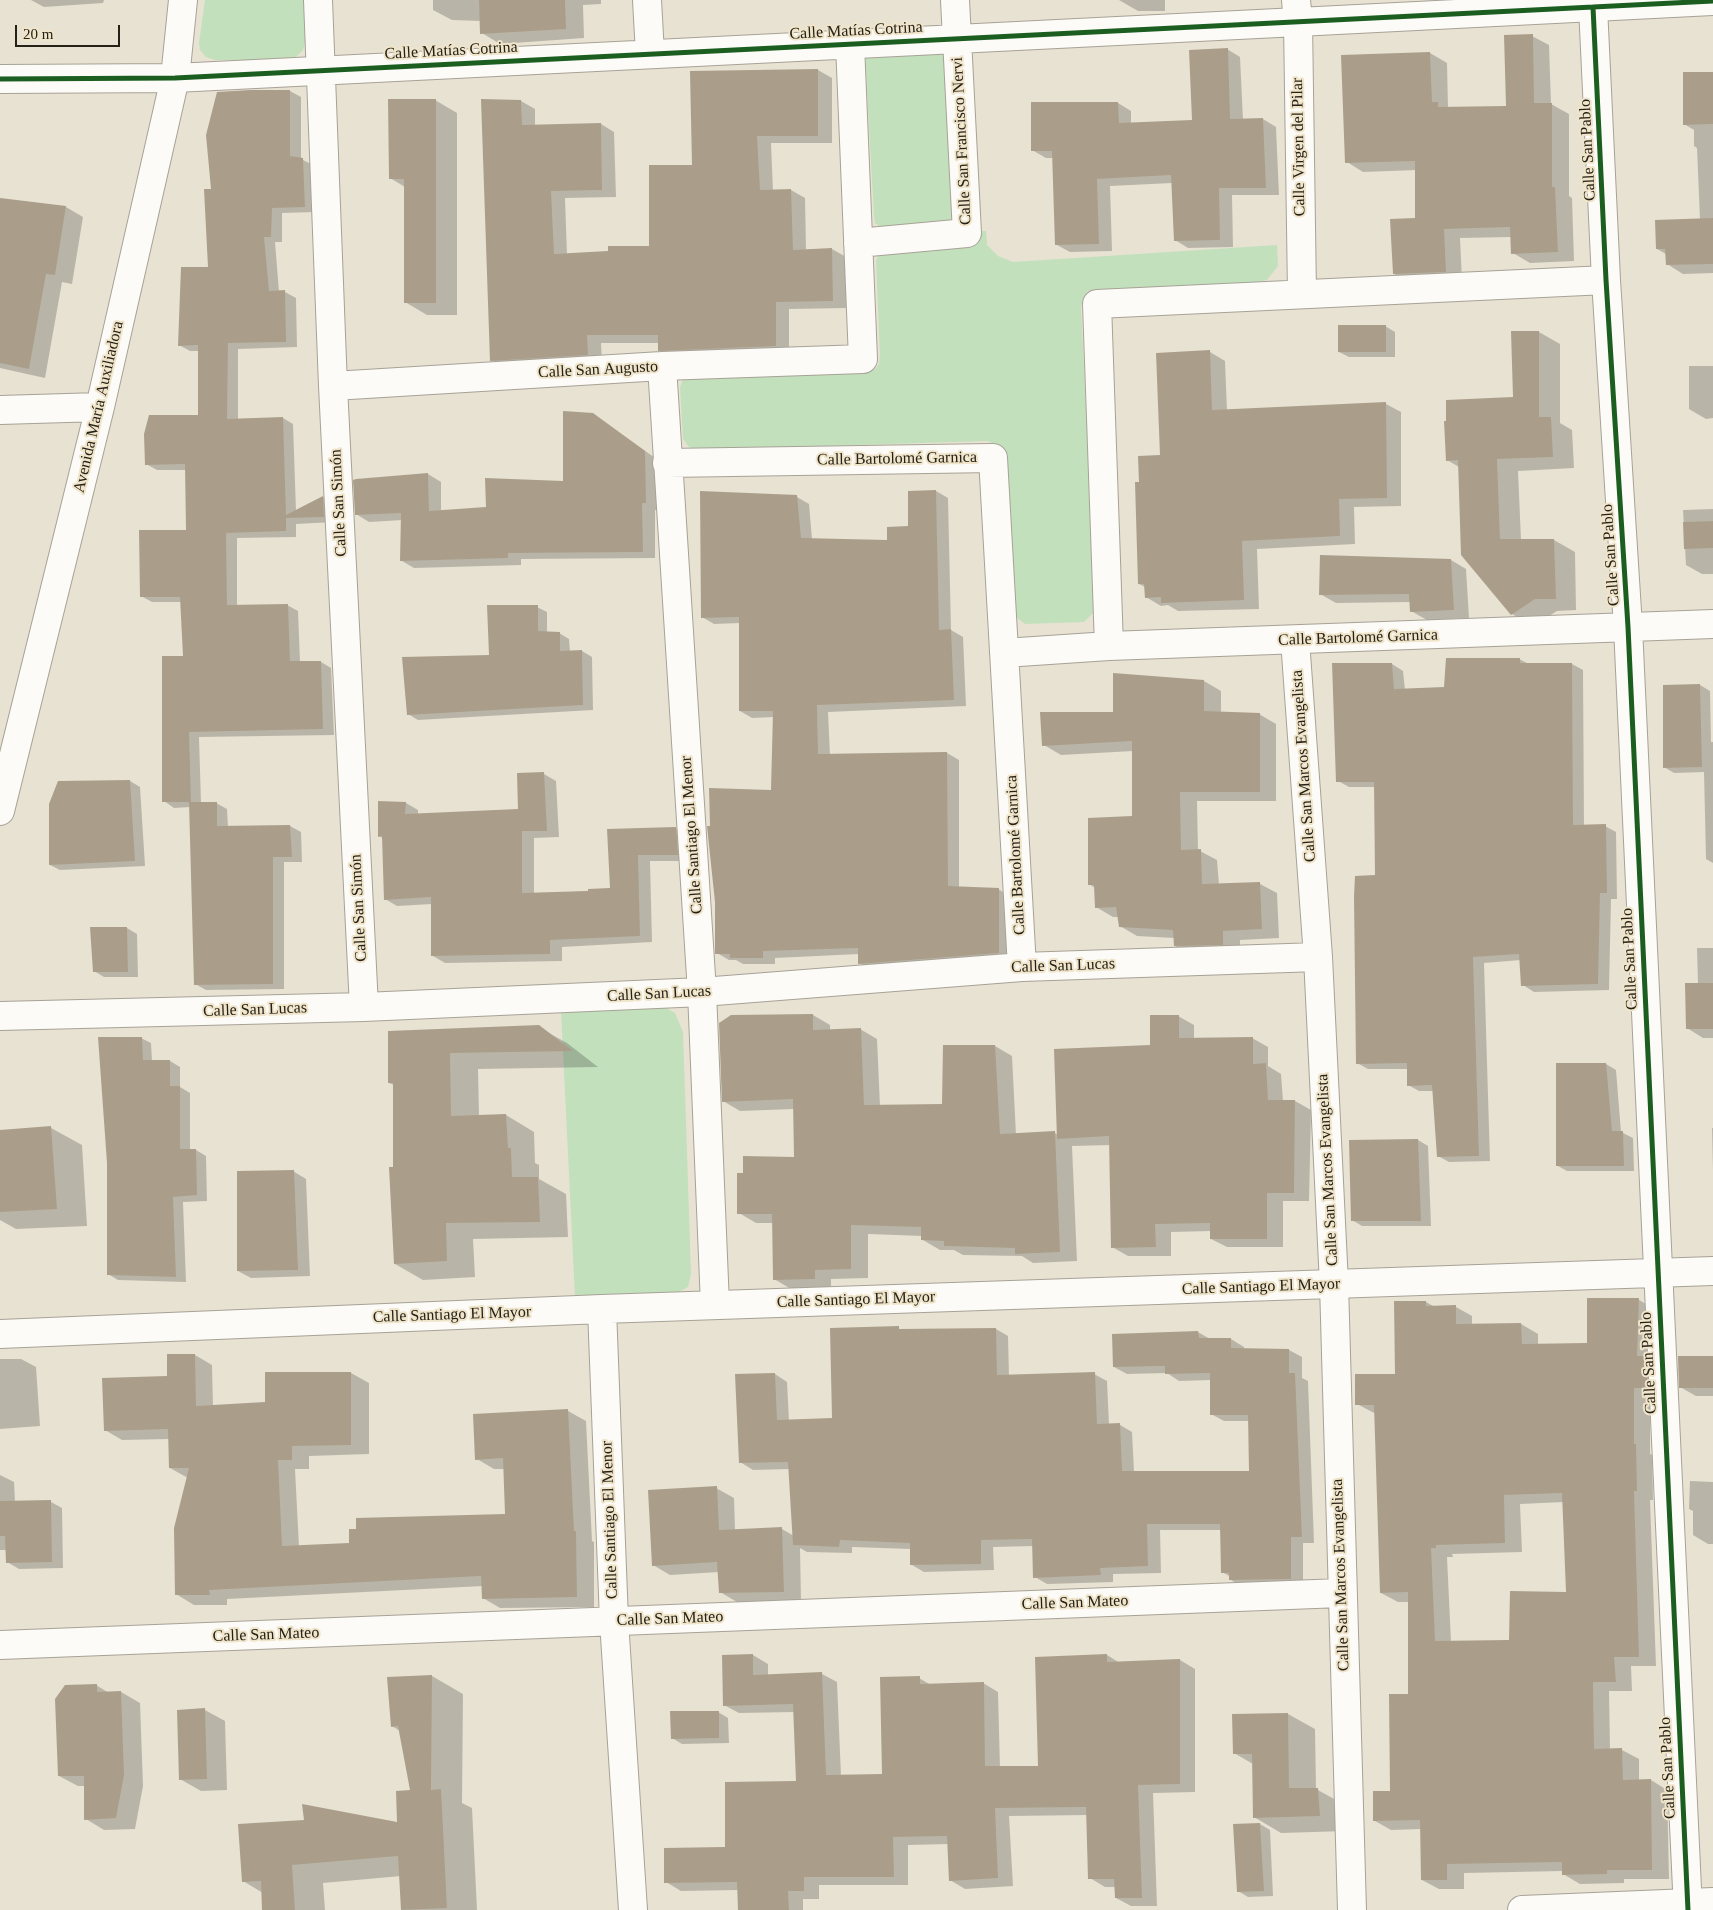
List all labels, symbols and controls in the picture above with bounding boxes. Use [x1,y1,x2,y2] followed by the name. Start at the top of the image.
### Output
[18,15,122,47] scale bar
[789,18,923,44] street label: Calle Matías Cotrina
[23,26,53,42] text: 20 m
[384,38,518,64] street label: Calle Matías Cotrina
[948,56,976,226] street label: Calle San Francisco Nervi
[1288,77,1310,217] street label: Calle Virgen del Pilar
[1576,98,1600,202] street label: Calle San Pablo
[70,319,128,495] street label: Avenida María Auxiliadora
[538,357,658,383] street label: Calle San Augusto
[817,448,977,470] street label: Calle Bartolomé Garnica
[327,449,351,557] street label: Calle San Simón
[1598,503,1624,607] street label: Calle San Pablo
[1278,626,1438,650] street label: Calle Bartolomé Garnica
[1288,669,1320,863] street label: Calle San Marcos Evangelista
[677,755,707,915] street label: Calle Santiago El Menor
[1002,775,1030,935] street label: Calle Bartolomé Garnica
[347,854,371,962] street label: Calle San Simón
[1618,907,1642,1011] street label: Calle San Pablo
[1011,955,1115,977] street label: Calle San Lucas
[607,982,711,1006] street label: Calle San Lucas
[203,999,307,1021] street label: Calle San Lucas
[1313,1073,1343,1267] street label: Calle San Marcos Evangelista
[1181,1275,1341,1299] street label: Calle Santiago El Mayor
[776,1288,936,1312] street label: Calle Santiago El Mayor
[372,1303,532,1327] street label: Calle Santiago El Mayor
[1637,1311,1661,1415] street label: Calle San Pablo
[598,1440,622,1600] street label: Calle Santiago El Menor
[1328,1479,1354,1671] street label: Calle San Marcos Evangelista
[1021,1592,1129,1614] street label: Calle San Mateo
[616,1608,724,1630] street label: Calle San Mateo
[212,1624,320,1646] street label: Calle San Mateo
[1656,1716,1680,1820] street label: Calle San Pablo

